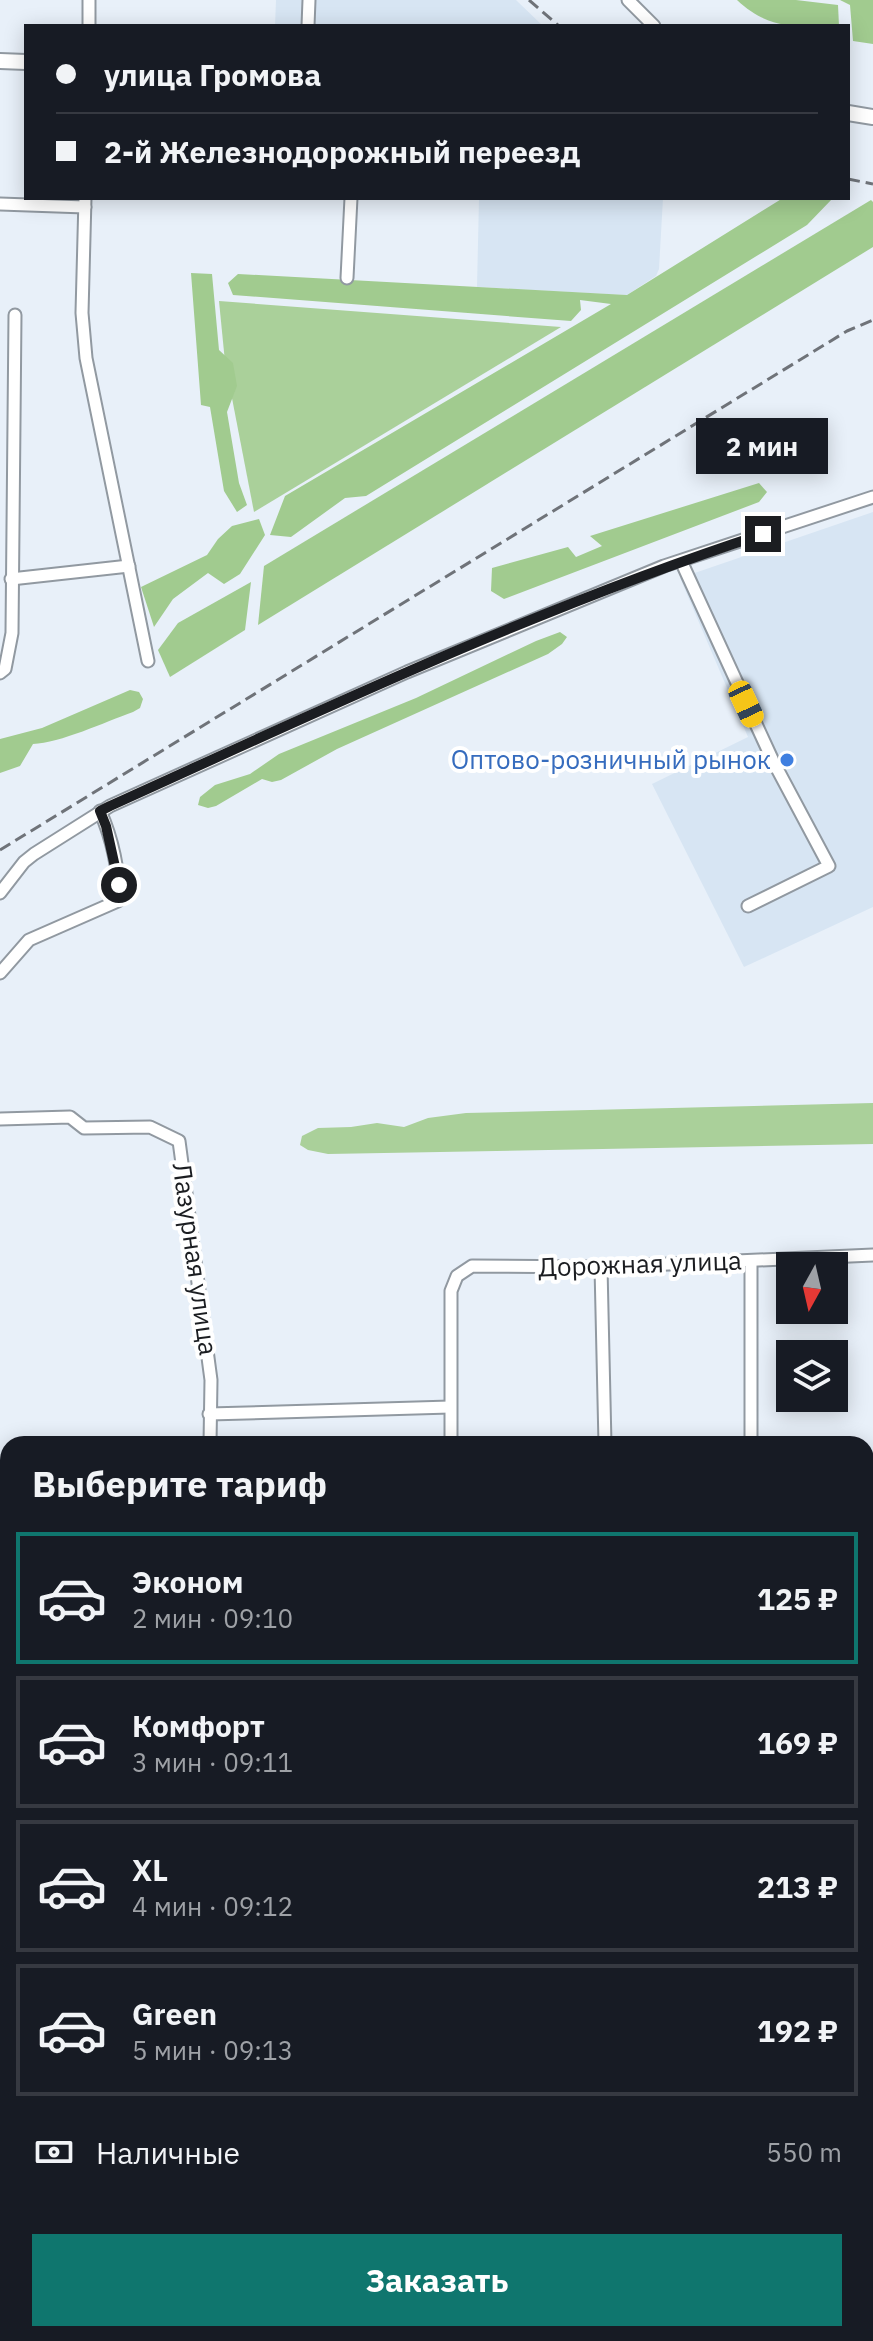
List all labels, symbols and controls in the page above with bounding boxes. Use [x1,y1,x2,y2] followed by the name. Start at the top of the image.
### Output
[104,55,321,94] text: улица Громова
[104,132,580,171] text: 2-й Железнодорожный переезд
[697,418,829,474] callout: 2 мин
[726,429,798,463] text: 2 мин
[745,516,781,552] route end
[725,677,767,731] car
[451,742,771,776] place label: Оптово-розничный рынок
[778,751,796,769] marker: Оптово-розничный рынок
[101,867,137,903] route start
[166,1161,226,1357] street label: Лазурная улица
[538,1242,743,1284] street label: Дорожная улица
[776,1252,848,1324] north arrow
[776,1252,848,1412] map controls
[776,1340,848,1412] button: layers
[32,1460,327,1507] text: Выберите тариф
[36,1562,108,1634] icon: car
[132,1562,243,1601] text: Эконом
[757,1579,838,1618] text: 125 ₽
[132,1601,293,1635] text: 2 мин · 09:10
[36,1706,108,1778] icon: car
[132,1706,265,1745] text: Комфорт
[757,1723,838,1762] text: 169 ₽
[132,1745,293,1779] text: 3 мин · 09:11
[36,1850,108,1922] icon: car
[132,1850,168,1889] text: XL
[757,1867,838,1906] text: 213 ₽
[132,1889,293,1923] text: 4 мин · 09:12
[36,1994,108,2066] icon: car
[132,1994,217,2033] text: Green
[757,2011,838,2050] text: 192 ₽
[132,2033,293,2067] text: 5 мин · 09:13
[32,2130,76,2174] icon: cash
[96,2133,240,2172] text: Наличные
[766,2135,842,2169] text: 550 m
[32,2234,842,2326] button: Заказать

